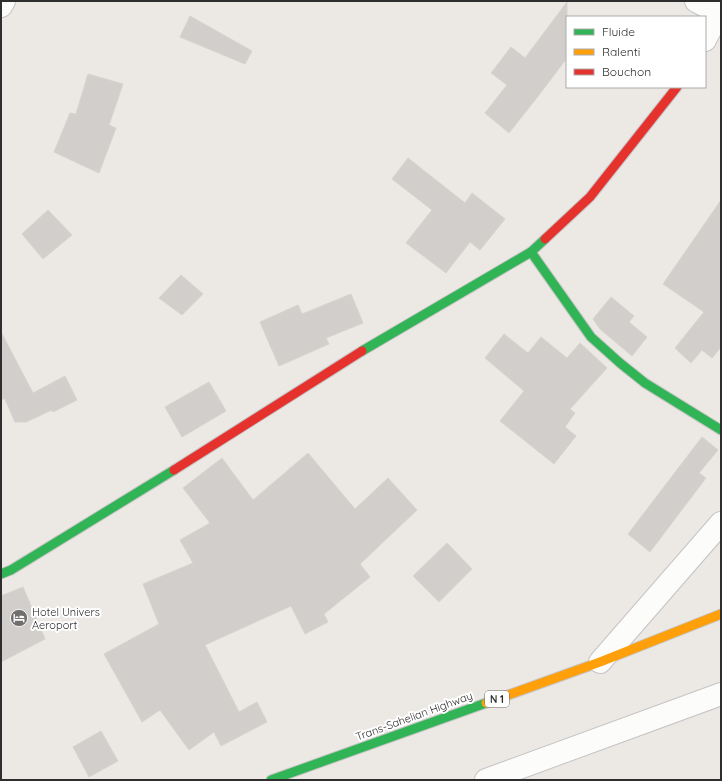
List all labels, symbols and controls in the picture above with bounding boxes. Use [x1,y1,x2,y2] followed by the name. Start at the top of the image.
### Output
[566,16,706,88] legend
[602,24,635,39] text: Fluide
[602,44,640,59] text: Ralenti
[602,64,651,79] text: Bouchon
[32,605,100,632] place label: Hotel Univers Aeroport
[9,608,29,628] hotel icon: Hotel Univers Aeroport
[354,688,474,744] street label: Trans-Sahelian Highway
[485,691,509,707] road number: N 1

